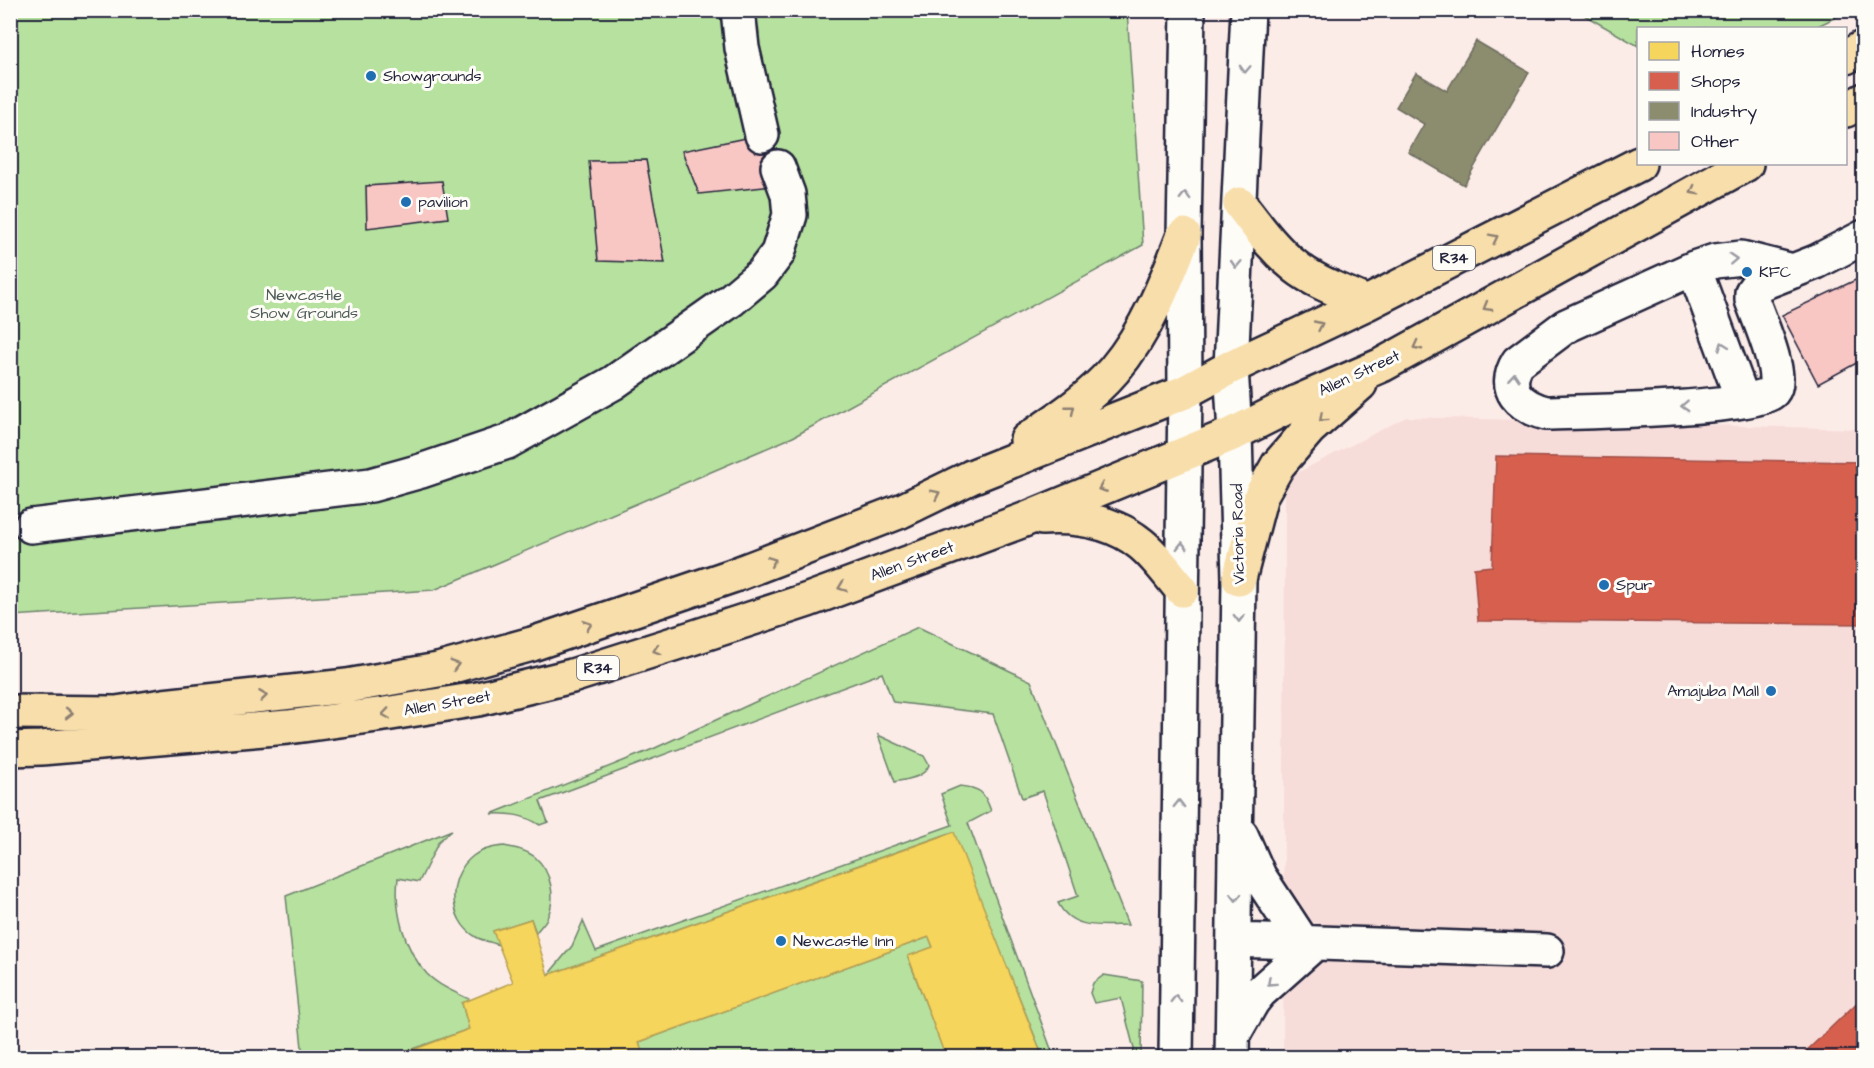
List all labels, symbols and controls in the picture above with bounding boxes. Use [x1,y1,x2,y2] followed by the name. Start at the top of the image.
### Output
[1637,27,1847,165] legend
[1691,39,1745,64] text: Homes
[1239,64,1252,73] one-way arrow
[383,65,482,88] place label: Showgrounds
[364,69,378,83] marker: Showgrounds
[1691,69,1741,94] text: Shops
[1691,99,1757,125] text: Industry
[1691,129,1739,154] text: Other
[1690,184,1700,195] one-way arrow
[418,191,468,213] place label: pavilion
[1178,191,1191,200] one-way arrow
[399,195,413,209] marker: pavilion
[1488,234,1498,245] one-way arrow
[1433,246,1475,270] road number: R34
[1729,253,1738,266] one-way arrow
[1230,259,1243,268] one-way arrow
[1759,261,1791,283] place label: KFC
[1740,265,1754,279] marker: KFC
[250,284,358,324] park label: Newcastle Show Grounds
[1483,300,1494,311] one-way arrow
[1313,320,1324,332] one-way arrow
[1413,339,1424,350] one-way arrow
[1718,341,1730,352] one-way arrow
[1315,344,1404,402] street label: Allen Street
[1507,372,1520,382] one-way arrow
[1681,400,1690,413] one-way arrow
[1064,405,1075,416] one-way arrow
[1319,411,1329,422] one-way arrow
[1098,481,1109,493] one-way arrow
[1226,484,1250,584] street label: Victoria Road
[929,490,940,502] one-way arrow
[867,535,957,586] street label: Allen Street
[1176,542,1188,551] one-way arrow
[765,556,776,568] one-way arrow
[1616,574,1652,596] place label: Spur
[1597,578,1611,592] marker: Spur
[837,580,847,593] one-way arrow
[1233,614,1245,623] one-way arrow
[582,619,592,632] one-way arrow
[652,643,663,655] one-way arrow
[577,656,619,680] road number: R34
[450,660,460,673] one-way arrow
[1667,680,1759,702] place label: Amajuba Mall
[402,684,493,721] street label: Allen Street
[1764,684,1778,698] marker: Amajuba Mall
[258,691,268,703] one-way arrow
[64,707,73,719] one-way arrow
[381,707,391,720] one-way arrow
[1173,800,1185,809] one-way arrow
[1229,893,1242,902] one-way arrow
[793,930,893,952] place label: Newcastle Inn
[774,934,788,948] marker: Newcastle Inn
[1267,975,1278,986] one-way arrow
[1170,995,1182,1004] one-way arrow

